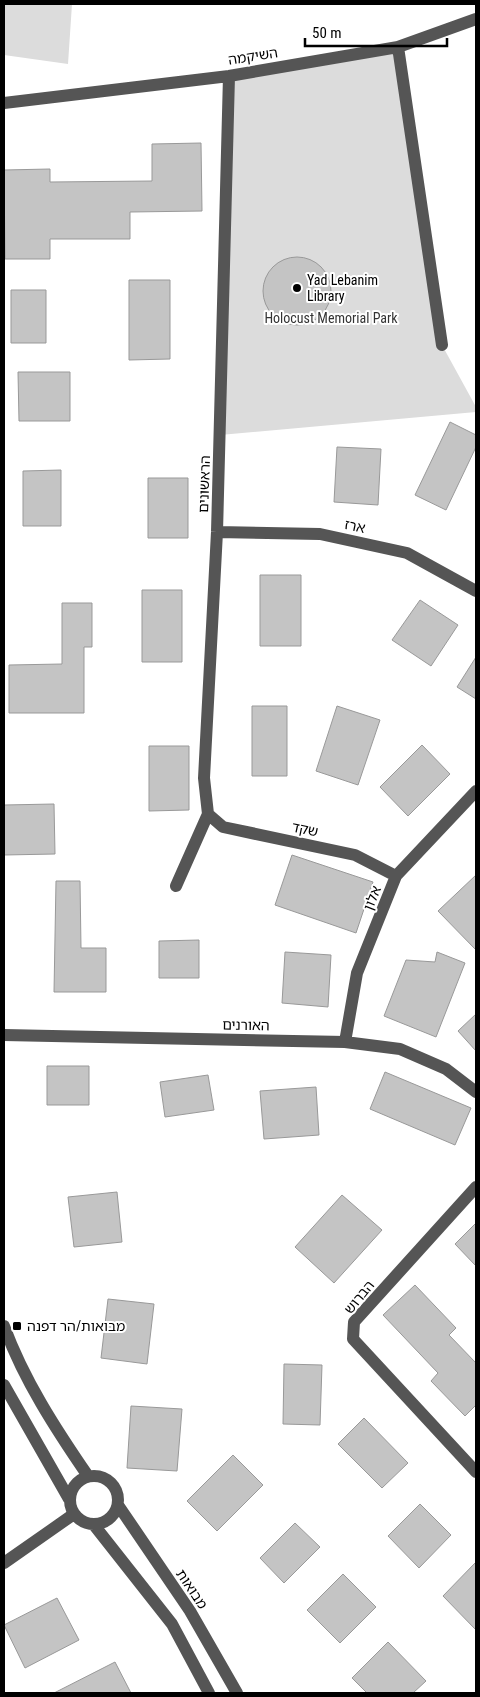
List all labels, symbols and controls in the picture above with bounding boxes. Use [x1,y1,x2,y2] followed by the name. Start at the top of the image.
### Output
[305,15,448,47] scale bar
[312,24,342,42] text: 50 m
[227,44,279,68] street label: השיקמה
[307,272,378,304] place label: Yad Lebanim Library
[291,282,303,294] marker: Yad Lebanim Library
[264,310,398,326] park label: Holocust Memorial Park
[195,455,213,513] street label: הראשונים
[343,516,367,536] street label: ארז
[290,818,320,840] street label: שקד
[360,883,384,913] street label: אלון
[222,1017,270,1033] street label: האורנים
[341,1277,377,1317] street label: הברוש
[27,1318,125,1334] place label: מבואות/הר דפנה
[11,1320,23,1332] marker: מבואות/הר דפנה
[173,1566,211,1612] street label: מבואות

